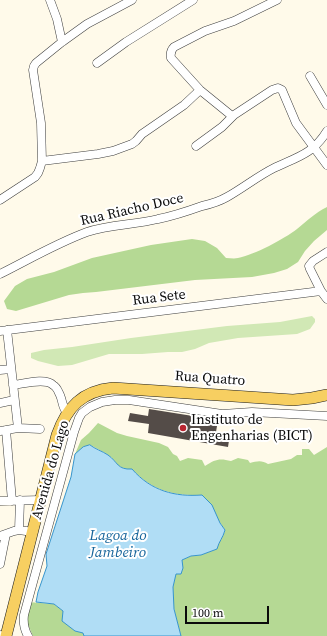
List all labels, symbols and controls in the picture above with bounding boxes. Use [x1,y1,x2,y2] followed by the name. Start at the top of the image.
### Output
[79,190,185,230] street label: Rua Riacho Doce
[131,286,187,310] street label: Rua Sete
[174,368,246,390] street label: Rua Quatro
[191,412,313,444] place label: Instituto de Engenharias (BICT)
[29,419,73,521] street label: Avenida do Lago
[178,423,188,433] marker: Instituto de Engenharias (BICT)
[89,527,147,562] water label: Lagoa do Jambeiro
[187,598,271,624] scale bar
[192,605,224,621] text: 100 m

